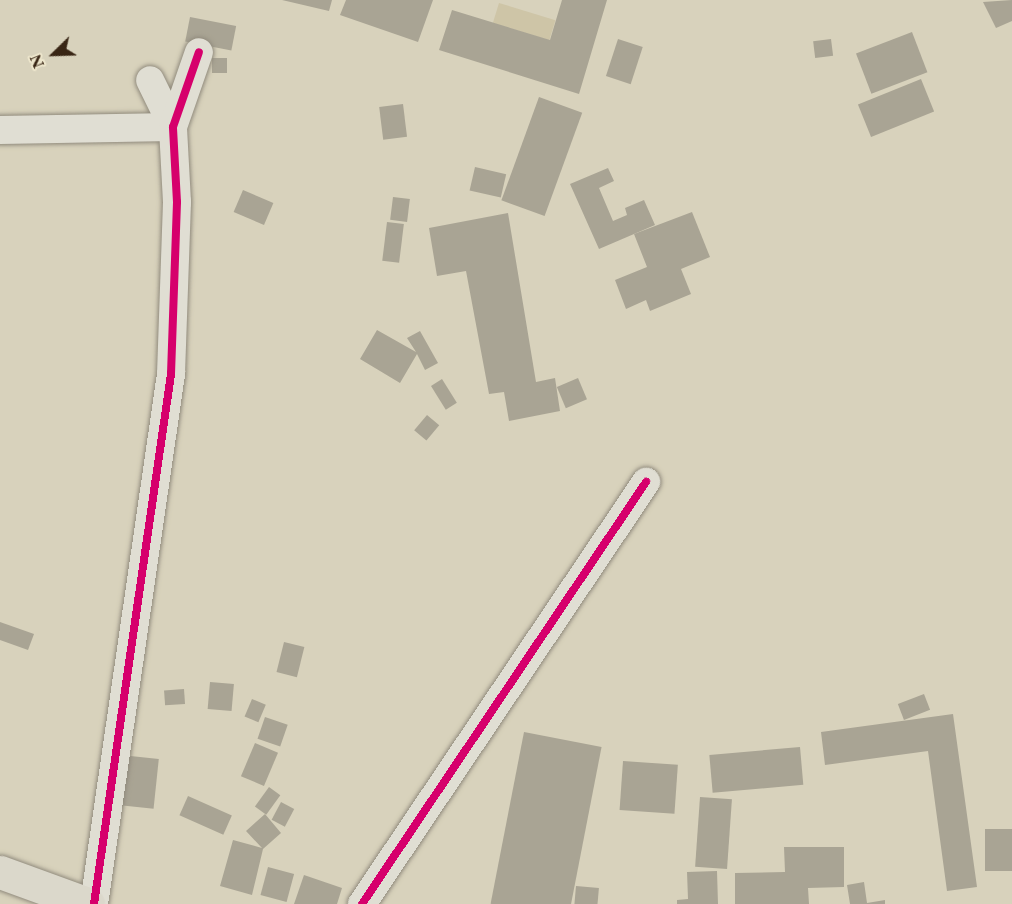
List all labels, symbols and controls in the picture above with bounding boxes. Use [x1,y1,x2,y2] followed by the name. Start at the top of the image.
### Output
[24,24,84,84] north arrow
[25,51,49,71] text: N

